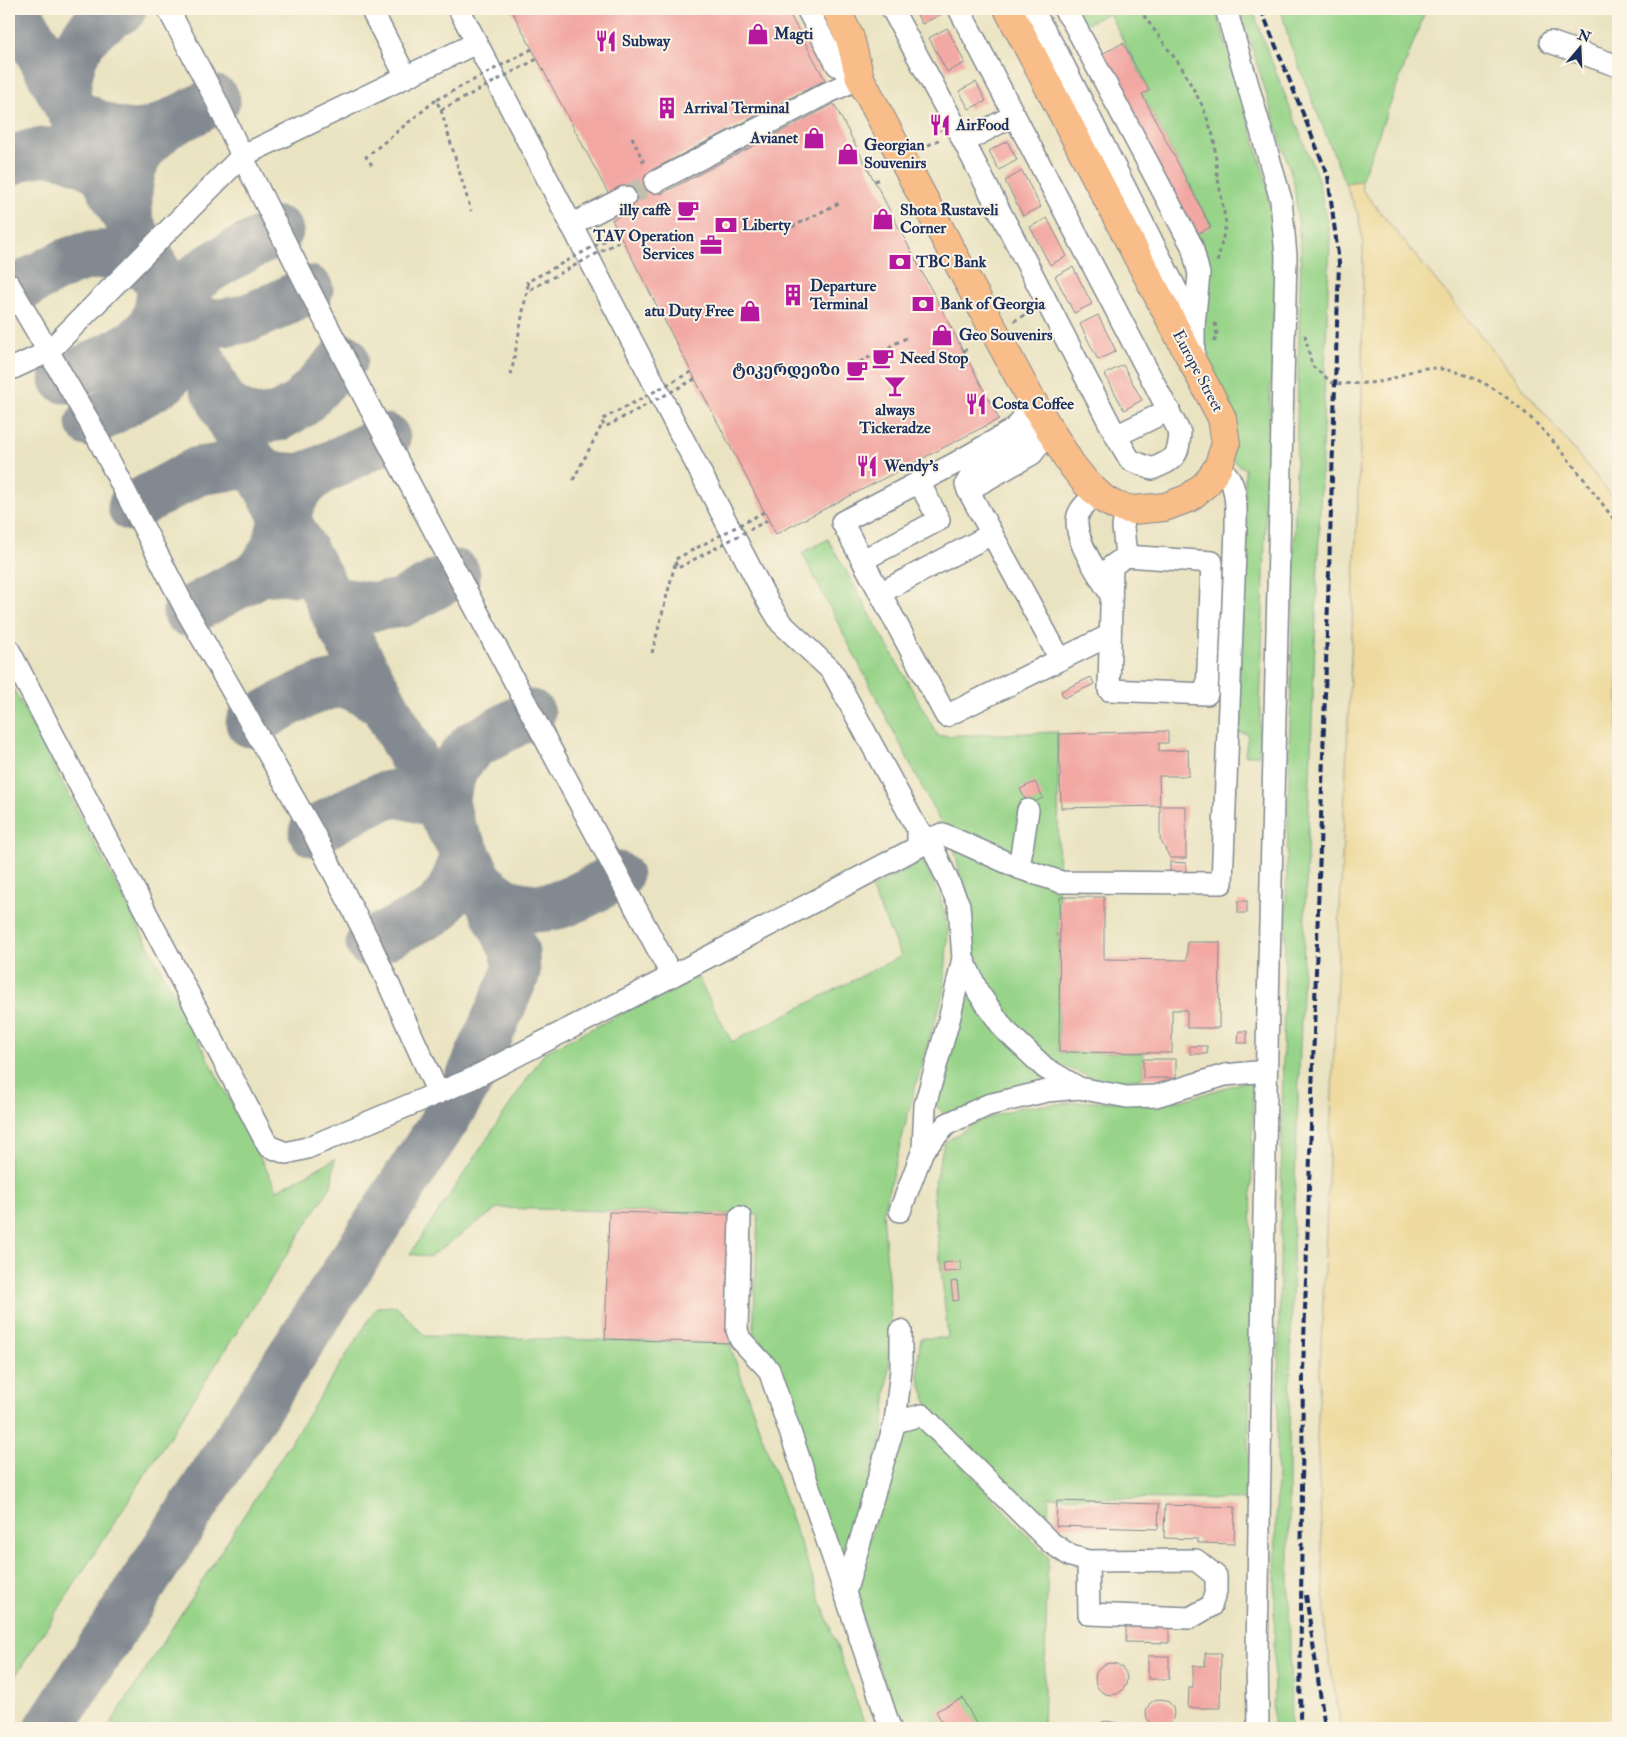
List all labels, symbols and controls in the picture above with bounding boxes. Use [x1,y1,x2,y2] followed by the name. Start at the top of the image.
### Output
[745,21,771,47] shop icon: Magti
[1554,22,1604,72] north arrow
[773,24,814,45] place label: Magti
[1574,26,1593,46] text: N
[593,28,619,54] restaurant icon: Subway
[622,31,671,52] place label: Subway
[654,95,680,121] building icon: Arrival Terminal
[683,98,790,118] place label: Arrival Terminal
[927,112,953,138] restaurant icon: AirFood
[955,115,1009,135] place label: AirFood
[801,125,827,151] shop icon: Avianet
[749,128,799,148] place label: Avianet
[864,135,927,173] place label: Georgian Souvenirs
[835,141,861,167] shop icon: Georgian Souvenirs
[675,197,701,223] cafe icon: illy caffè
[618,200,671,221] place label: illy caffè
[900,200,999,238] place label: Shota Rustaveli Corner
[870,206,896,232] shop icon: Shota Rustaveli Corner
[713,212,739,238] bank icon: Liberty
[742,215,791,236] place label: Liberty
[592,226,695,264] place label: TAV Operation Services
[698,232,724,258] office icon: TAV Operation Services
[887,249,913,275] bank icon: TBC Bank
[915,252,987,272] place label: TBC Bank
[809,276,877,314] place label: Departure Terminal
[780,282,806,308] building icon: Departure Terminal
[910,291,936,317] bank icon: Bank of Georgia
[940,294,1045,315] place label: Bank of Georgia
[737,298,763,324] shop icon: atu Duty Free
[645,301,734,322] place label: atu Duty Free
[929,322,955,348] shop icon: Geo Souvenirs
[959,325,1053,345] place label: Geo Souvenirs
[1167,327,1228,416] street label: Europe Street
[870,345,896,371] cafe icon: Need Stop
[899,348,968,369] place label: Need Stop
[844,357,870,383] cafe icon: ტიკერდეიზი
[732,360,840,380] place label: ტიკერდეიზი
[882,373,908,399] bar icon: always Tickeradze
[963,391,989,417] restaurant icon: Costa Coffee
[992,394,1074,414] place label: Costa Coffee
[858,400,931,438] place label: always Tickeradze
[854,453,880,479] restaurant icon: Wendy's
[883,456,939,477] place label: Wendy's

